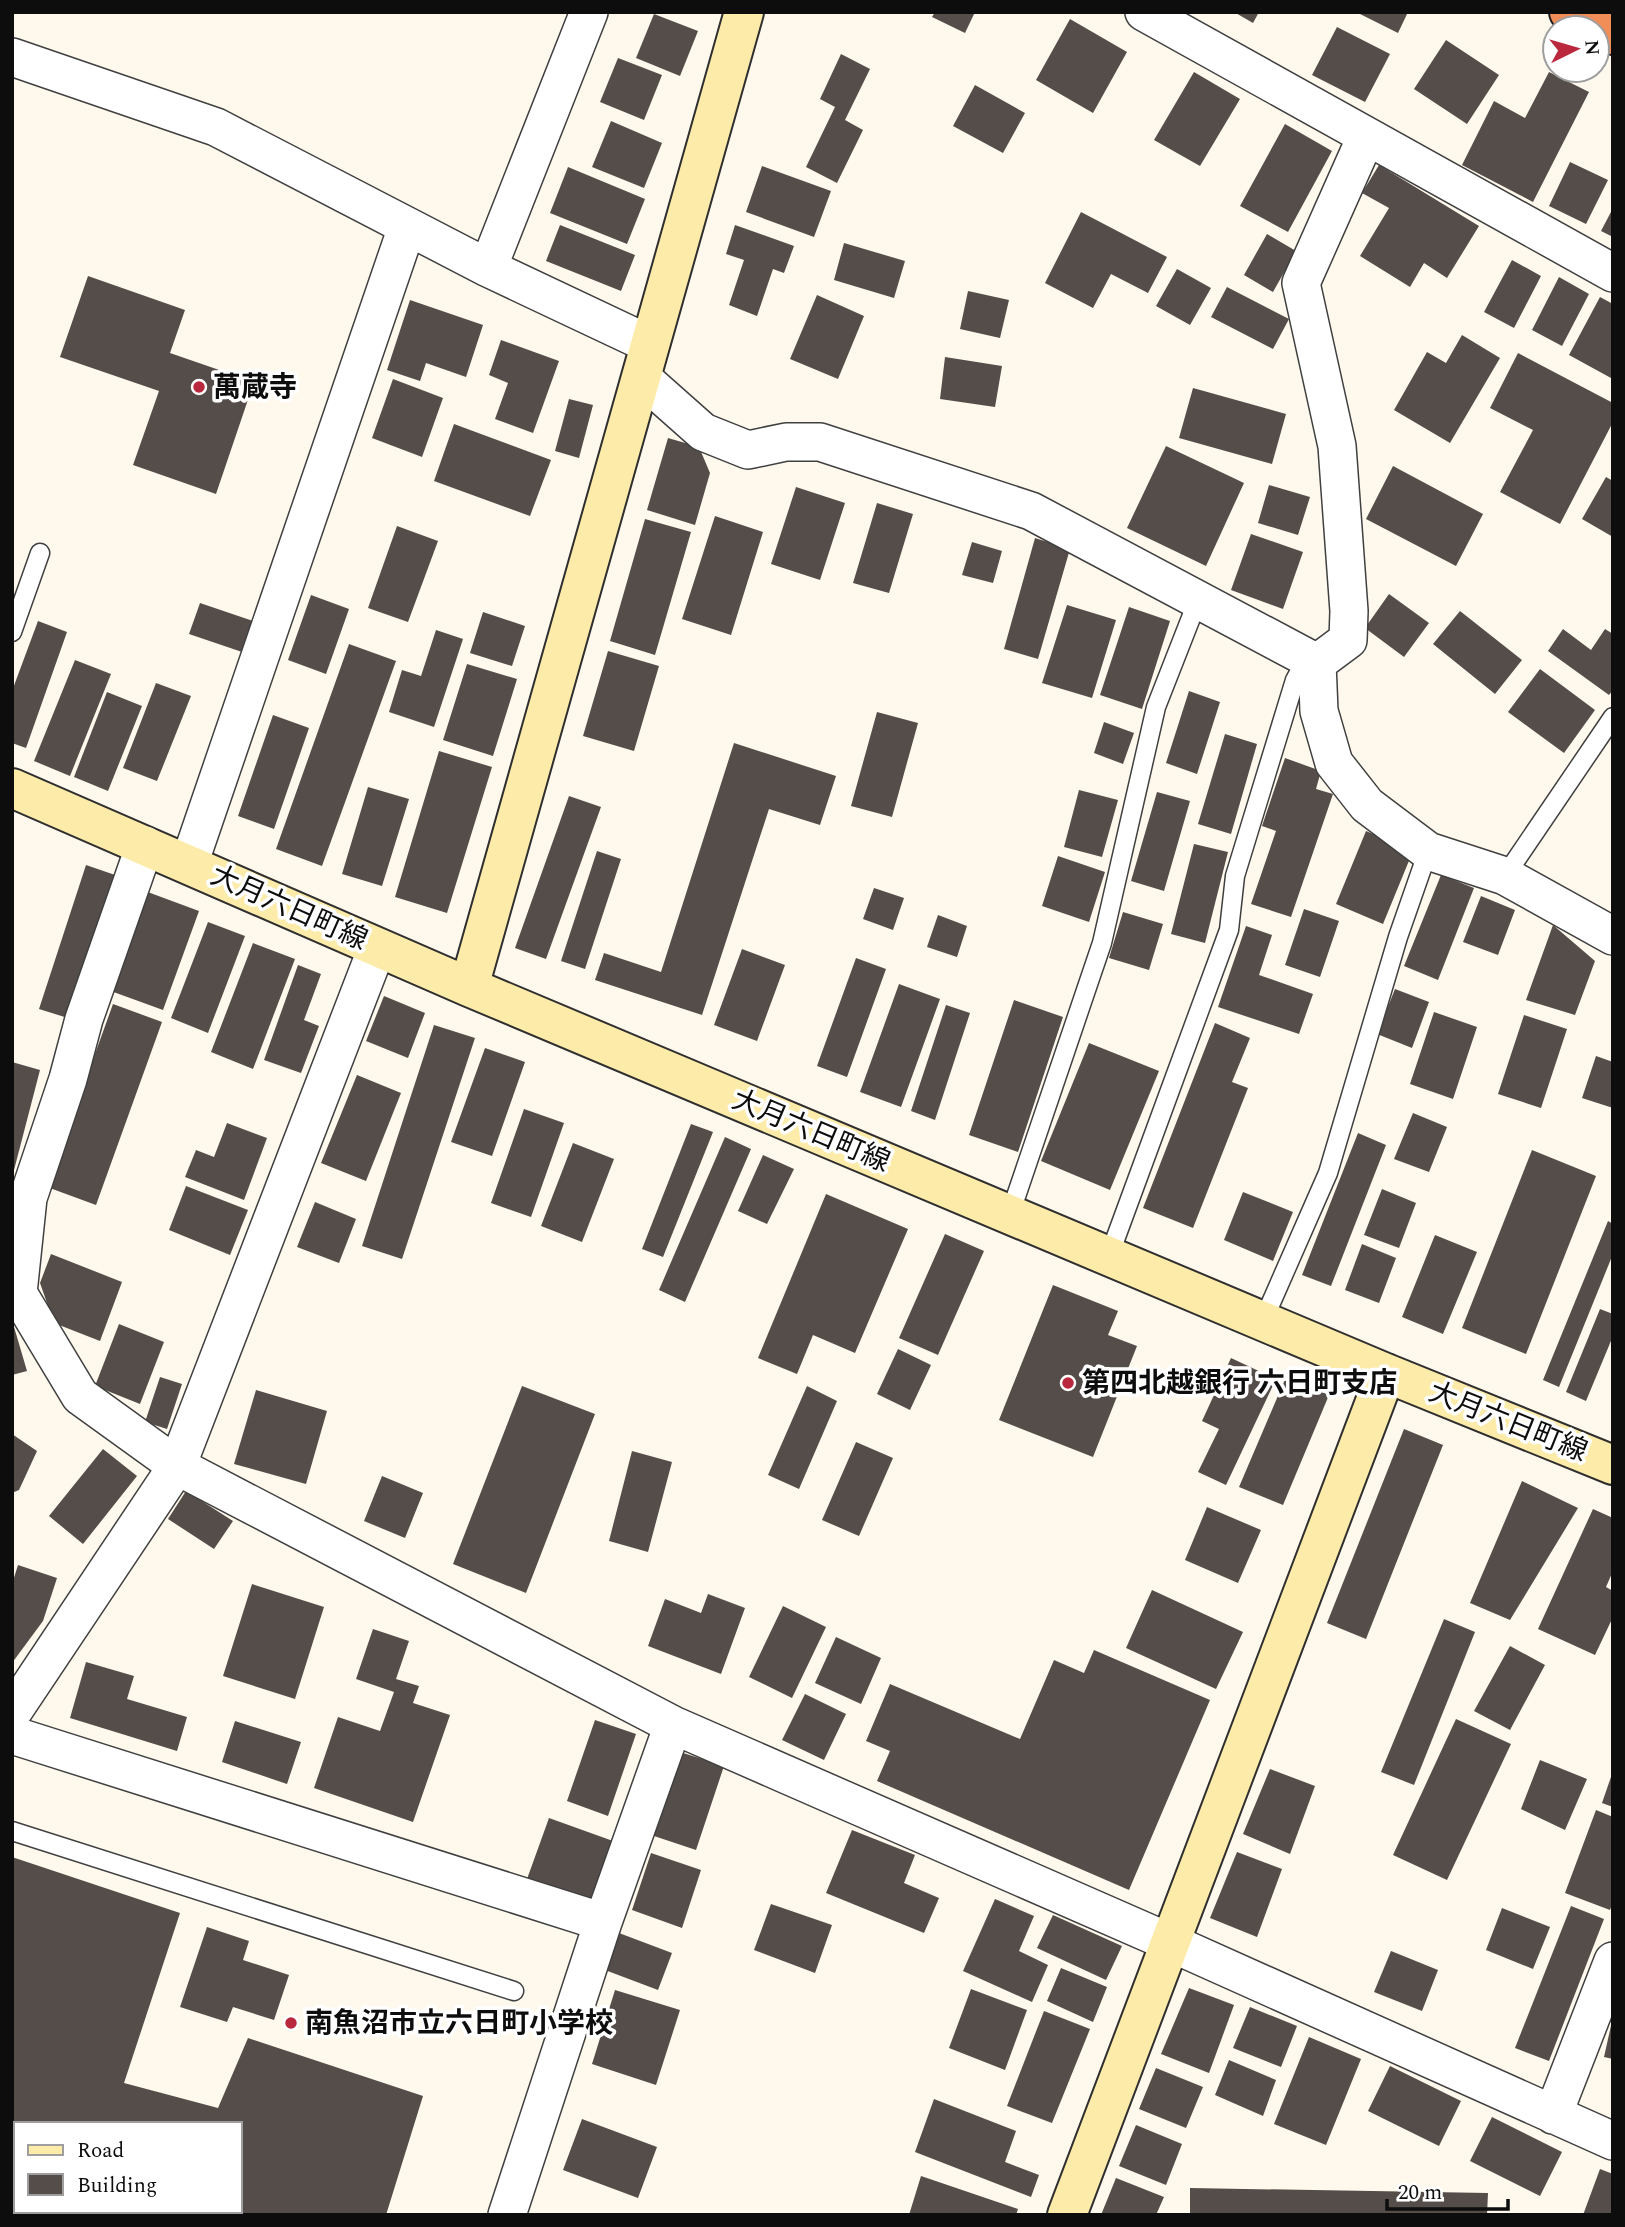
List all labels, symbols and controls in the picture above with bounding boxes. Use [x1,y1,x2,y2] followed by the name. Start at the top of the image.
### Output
[1541,14,1611,84] north arrow
[1576,39,1607,57] text: N
[213,366,297,409] place label: 萬蔵寺
[191,379,207,395] marker: 萬蔵寺
[204,854,374,962] street label: 大月六日町線
[725,1078,897,1184] street label: 大月六日町線
[1082,1362,1397,1405] place label: 第四北越銀行 六日町支店
[1422,1371,1594,1473] street label: 大月六日町線
[1060,1375,1076,1391] marker: 第四北越銀行 六日町支店
[305,2002,613,2045] place label: 南魚沼市立六日町小学校
[283,2015,299,2031] marker: 南魚沼市立六日町小学校
[14,2122,242,2213] legend
[77,2135,124,2167] text: Road
[1387,2168,1508,2212] scale bar
[77,2170,157,2202] text: Building
[1398,2177,1442,2209] text: 20 m

